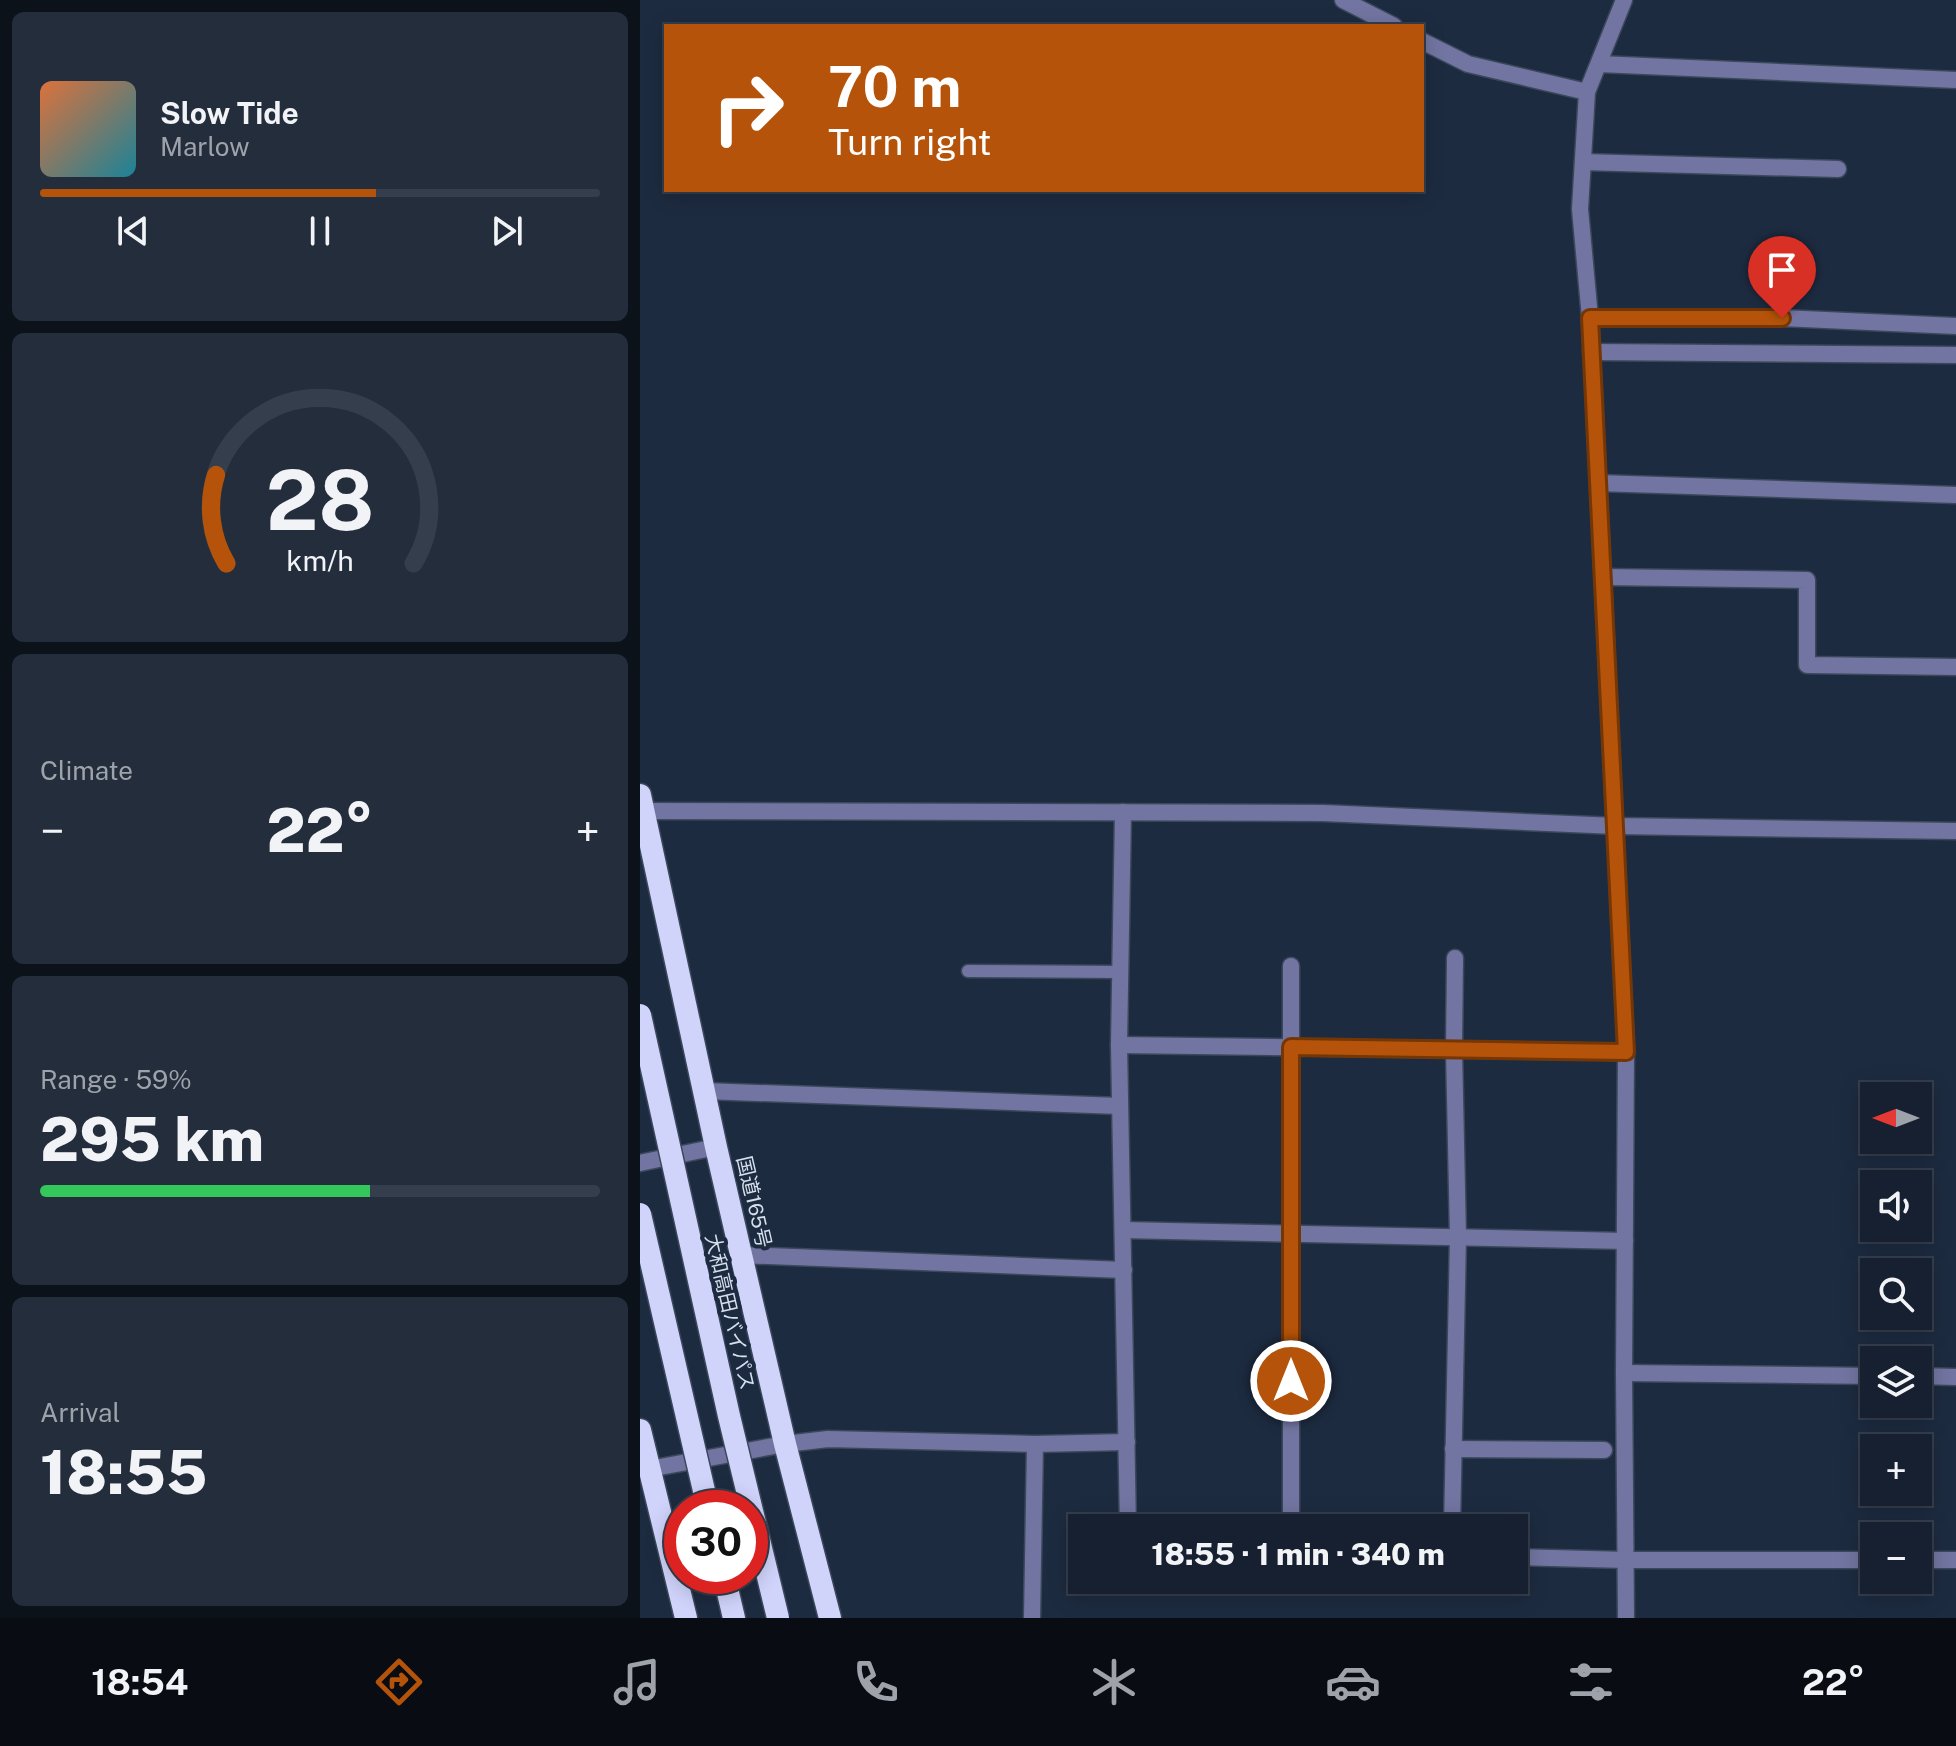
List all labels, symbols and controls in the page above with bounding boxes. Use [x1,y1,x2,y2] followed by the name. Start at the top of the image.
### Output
[828,54,961,120] text: 70 m
[696,56,800,160] icon: right
[160,95,299,131] text: Slow Tide
[828,121,991,163] text: Turn right
[160,131,250,162] text: Marlow
[111,209,155,253] icon: previous
[298,209,342,253] icon: pause
[485,209,529,253] icon: next
[1748,236,1816,318] pin
[1760,248,1804,292] icon: arrive
[266,450,374,548] text: 28
[286,544,354,577] text: km/h
[40,755,133,786] text: Climate
[266,795,374,866] text: 22°
[40,805,64,857] text: −
[576,805,600,857] text: +
[40,1064,192,1095] text: Range · 59%
[1860,1082,1932,1154] north arrow
[1860,1082,1932,1594] map controls
[40,1104,264,1175] text: 295 km
[732,1154,776,1250] street label: 国道165号
[1860,1170,1932,1242] button: sound
[700,1232,760,1392] street label: 大和高田バイパス
[1860,1258,1932,1330] button: search
[1249,1339,1333,1423] position arrow
[1860,1346,1932,1418] button: layers
[40,1397,120,1428] text: Arrival
[1860,1434,1932,1506] button: +
[40,1437,207,1508] text: 18:55
[664,1490,768,1594] speed limit sign: 30
[1860,1522,1932,1594] button: −
[1151,1536,1445,1572] text: 18:55 · 1 min · 340 m
[371,1654,427,1710] icon: directions
[609,1654,665,1710] icon: music
[848,1654,904,1710] icon: phone
[1086,1654,1142,1710] icon: climate
[1325,1654,1381,1710] icon: car
[1563,1654,1619,1710] icon: filters
[91,1661,188,1703] text: 18:54
[1802,1661,1865,1703] text: 22°

